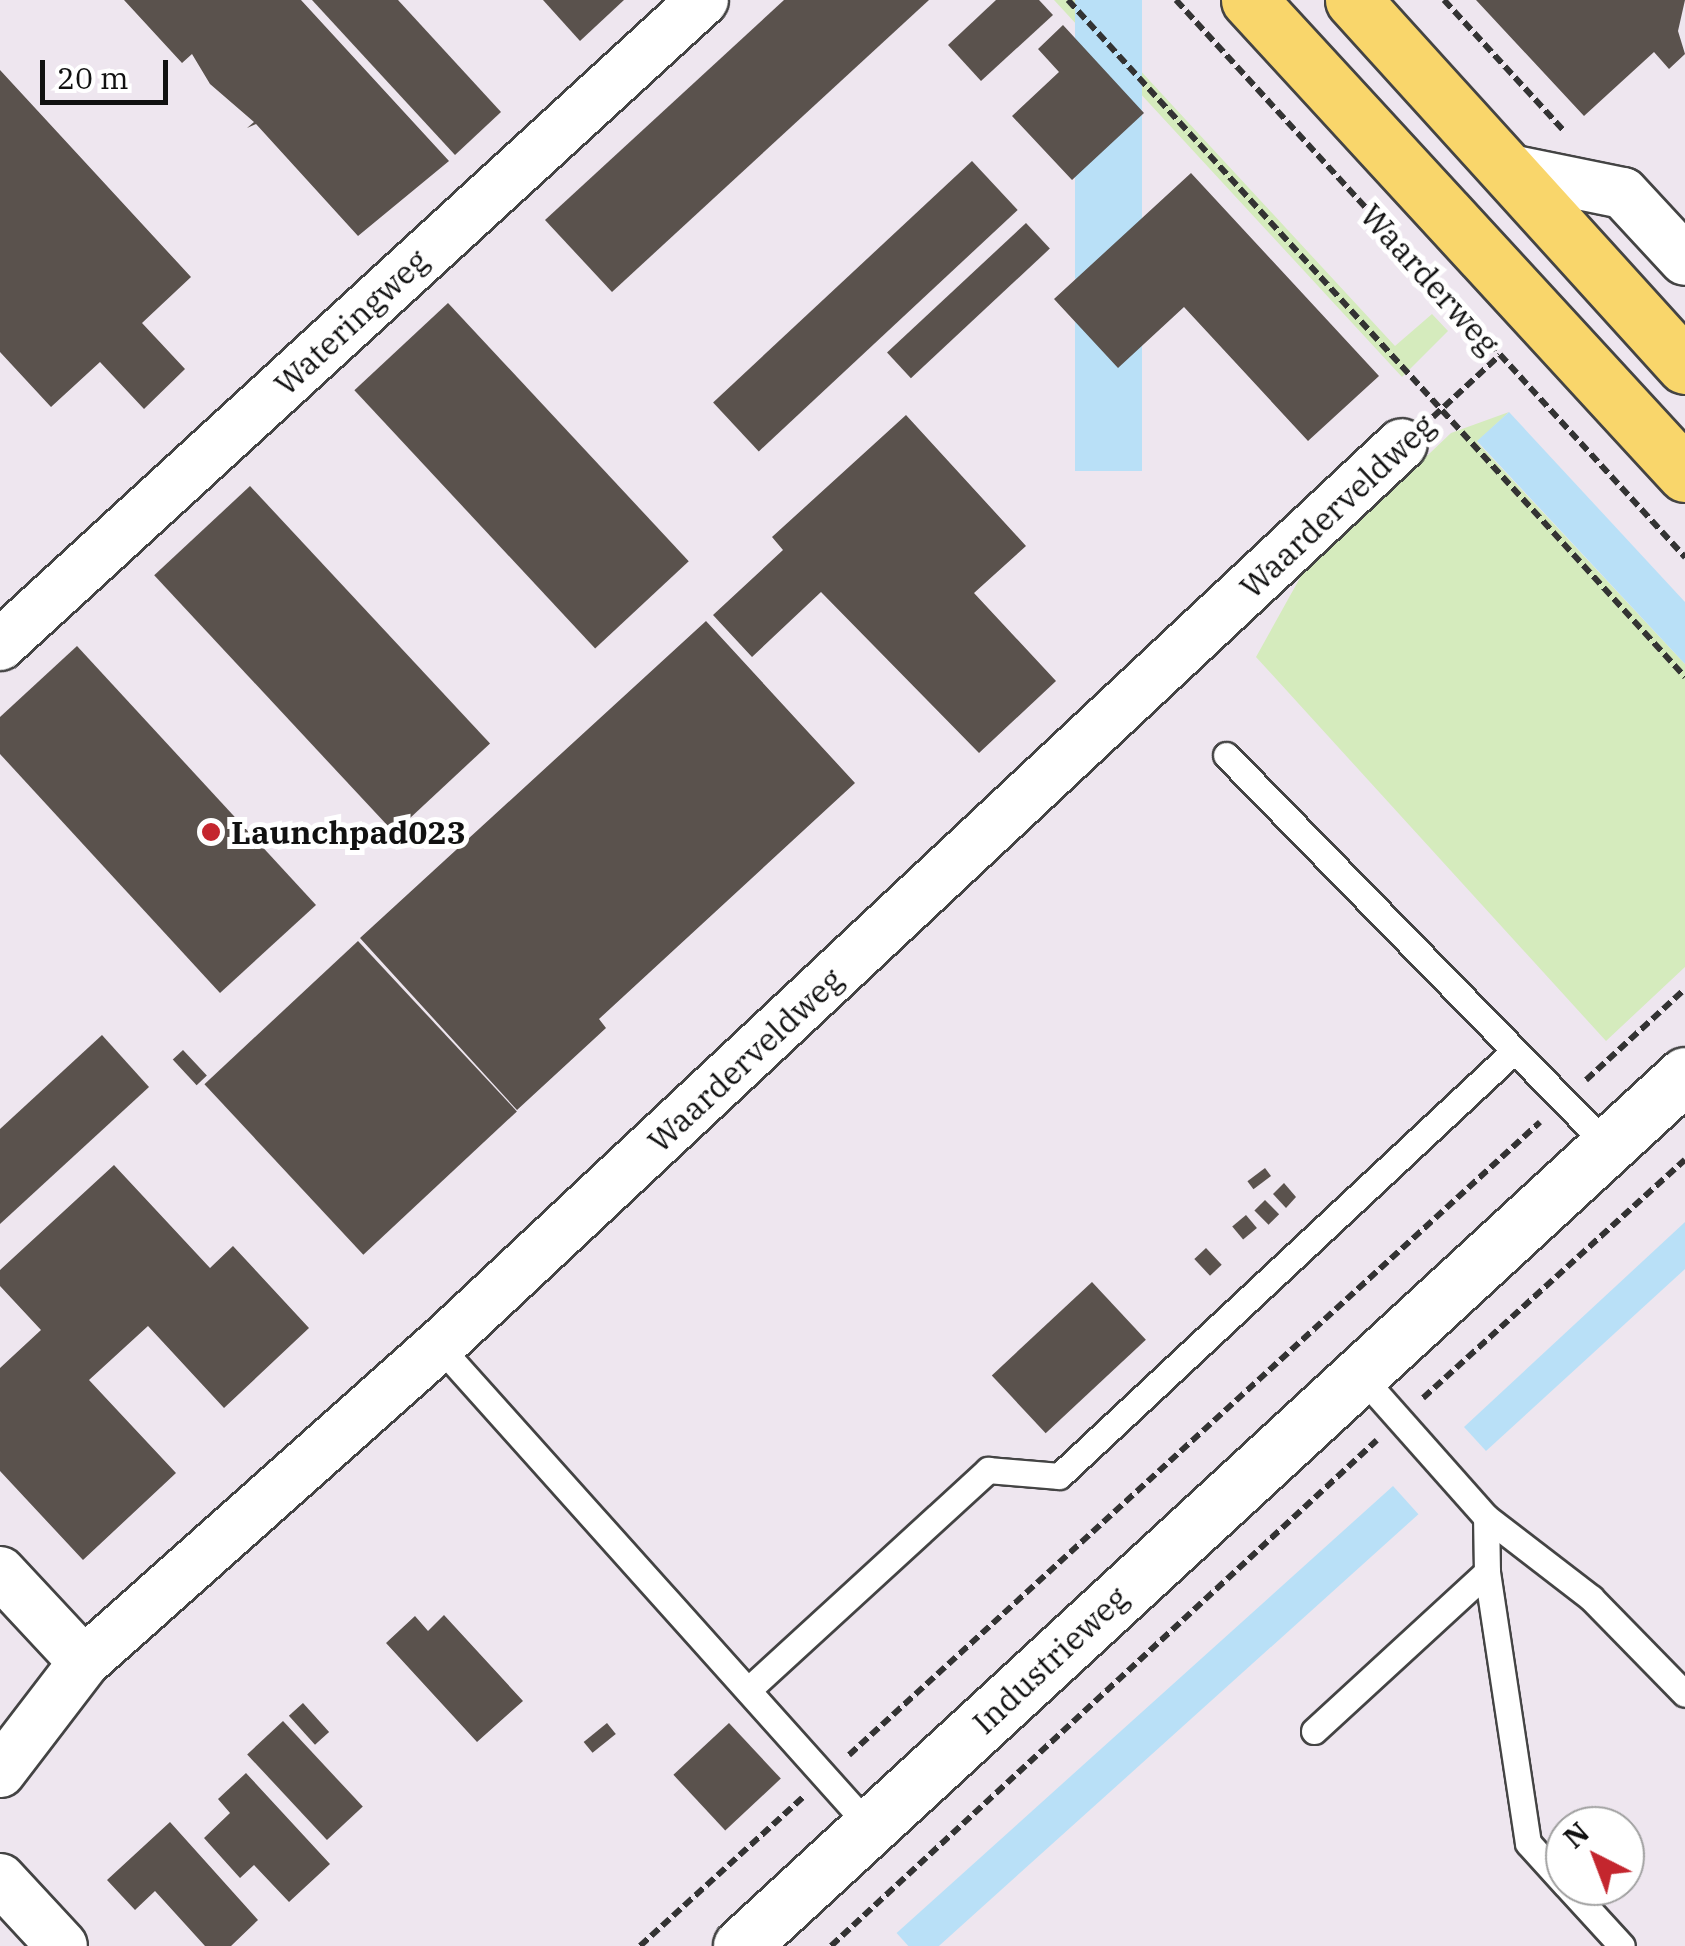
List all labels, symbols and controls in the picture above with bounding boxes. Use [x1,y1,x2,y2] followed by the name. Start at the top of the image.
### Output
[45,40,172,102] scale bar
[57,58,129,97] text: 20 m
[1352,196,1508,362] street label: Waarderweg
[266,241,436,403] street label: Wateringweg
[1232,406,1442,606] street label: Waarderveldweg
[231,813,466,851] place label: Launchpad023
[200,821,222,843] marker: Launchpad023
[640,960,850,1160] street label: Waarderveldweg
[964,1578,1136,1742] street label: Industrieweg
[1545,1806,1645,1906] north arrow
[1555,1814,1597,1856] text: N

